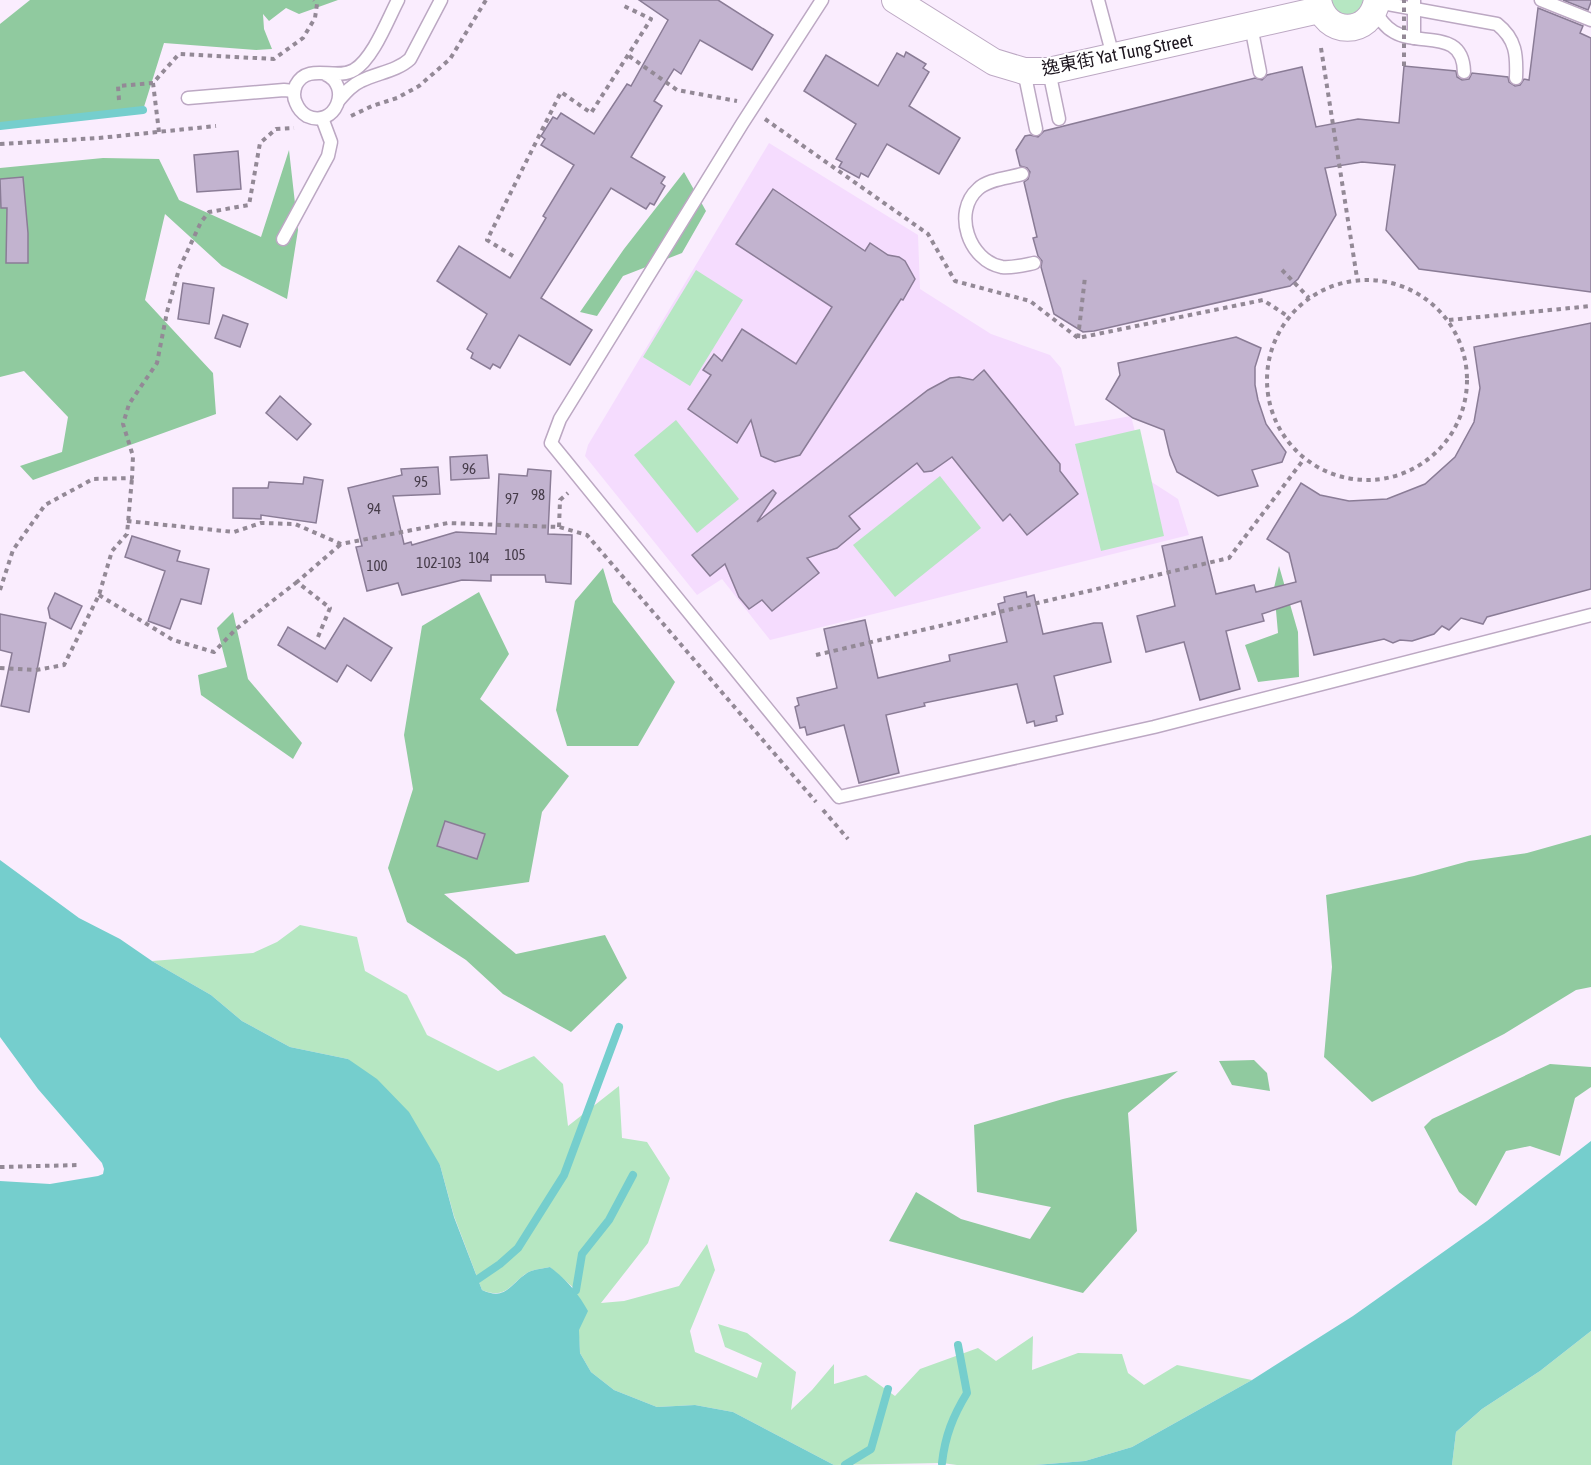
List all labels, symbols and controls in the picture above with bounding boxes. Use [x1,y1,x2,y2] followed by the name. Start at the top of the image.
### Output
[1040,29,1194,79] street label: 逸東街 Yat Tung Street
[462,460,476,477] house number: 96
[414,473,428,490] house number: 95
[531,486,545,503] house number: 98
[505,490,519,507] house number: 97
[367,500,381,517] house number: 94
[504,546,526,563] house number: 105
[468,549,490,566] house number: 104
[416,554,462,571] house number: 102-103
[366,557,388,574] house number: 100

